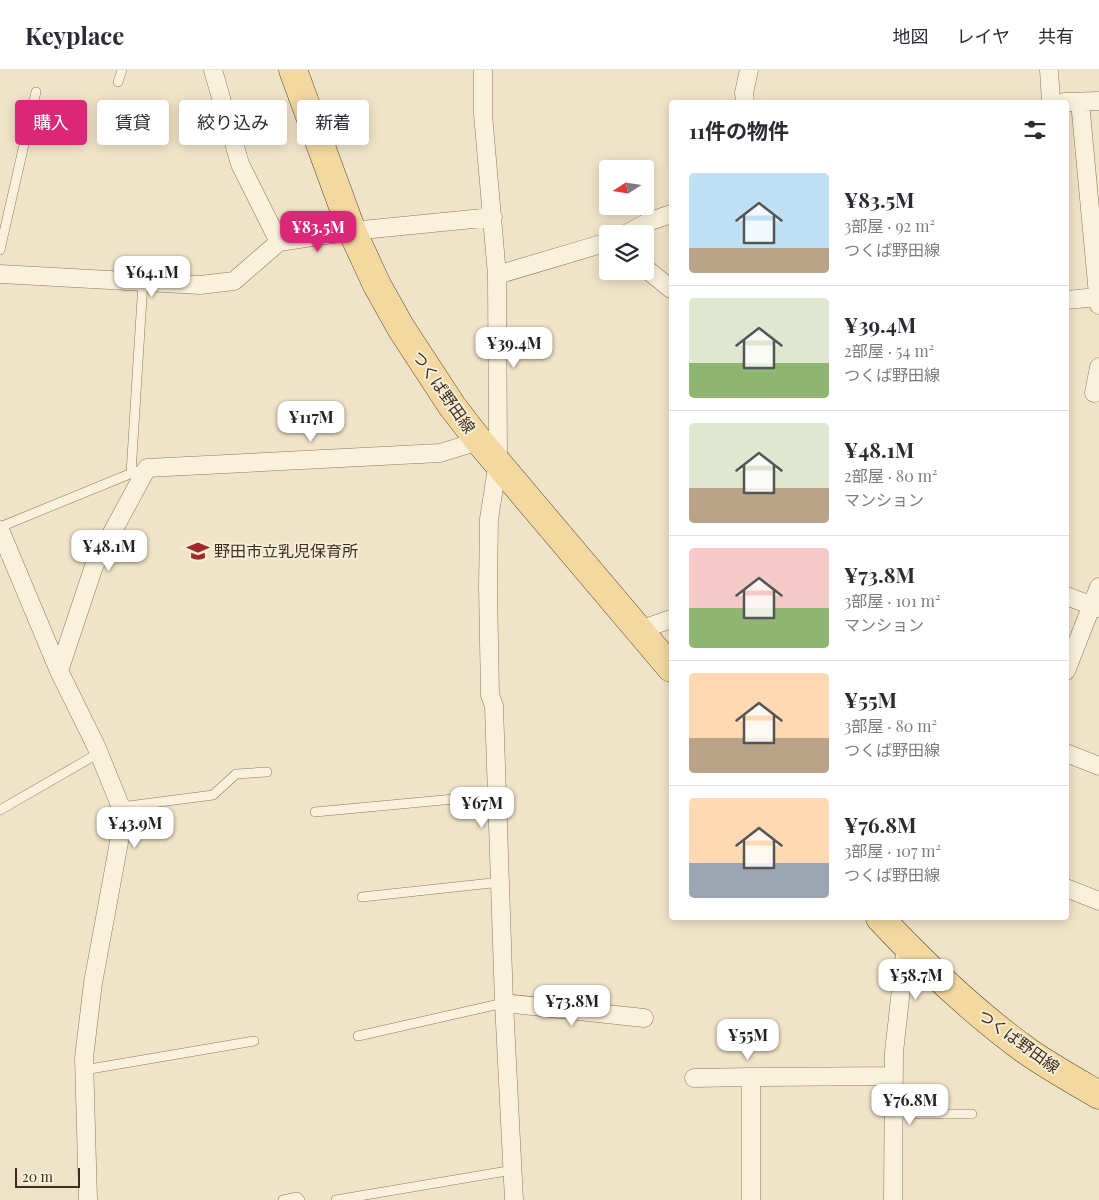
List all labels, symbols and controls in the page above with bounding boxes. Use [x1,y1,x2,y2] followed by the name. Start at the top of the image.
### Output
[25,19,124,51] text: Keyplace
[893,24,929,48] text: 地図
[957,24,1010,48] text: レイヤ
[1038,24,1074,48] text: 共有
[15,100,87,145] chip: 購入
[97,100,169,145] chip: 賃貸
[179,100,287,145] chip: 絞り込み
[297,100,369,145] chip: 新着
[689,116,789,144] text: 11件の物件
[1021,116,1049,144] icon: filters
[599,160,654,215] north arrow
[599,160,654,280] map controls
[844,185,915,213] text: ¥83.5M
[729,193,789,253] icon: home
[277,210,359,253] pin: ¥83.5M
[844,215,935,236] text: 3部屋 · 92 m²
[291,216,345,237] text: ¥83.5M
[599,225,654,280] button: layers
[844,239,940,260] text: つくば野田線
[111,256,193,298] pin: ¥64.1M
[125,261,179,282] text: ¥64.1M
[844,310,916,338] text: ¥39.4M
[729,318,789,378] icon: home
[473,326,555,369] pin: ¥39.4M
[486,332,542,353] text: ¥39.4M
[844,340,934,361] text: 2部屋 · 54 m²
[408,346,481,437] street label: つくば野田線
[844,364,940,385] text: つくば野田線
[276,400,346,443] pin: ¥117M
[288,406,334,427] text: ¥117M
[844,435,914,463] text: ¥48.1M
[729,443,789,503] icon: home
[844,465,937,486] text: 2部屋 · 80 m²
[844,489,924,510] text: マンション
[68,530,150,572] pin: ¥48.1M
[82,535,136,556] text: ¥48.1M
[185,538,211,564] school or university icon: 野田市立乳児保育所
[214,540,358,561] place label: 野田市立乳児保育所
[844,560,915,588] text: ¥73.8M
[729,568,789,628] icon: home
[844,590,940,611] text: 3部屋 · 101 m²
[844,614,924,635] text: マンション
[844,685,897,713] text: ¥55M
[729,693,789,753] icon: home
[844,715,937,736] text: 3部屋 · 80 m²
[844,739,940,760] text: つくば野田線
[452,786,512,829] pin: ¥67M
[461,792,503,813] text: ¥67M
[94,806,176,849] pin: ¥43.9M
[844,810,917,838] text: ¥76.8M
[108,812,162,833] text: ¥43.9M
[729,818,789,878] icon: home
[844,840,941,861] text: 3部屋 · 107 m²
[844,864,940,885] text: つくば野田線
[875,958,957,1001] pin: ¥58.7M
[889,964,943,985] text: ¥58.7M
[531,984,613,1027] pin: ¥73.8M
[545,990,599,1011] text: ¥73.8M
[974,1004,1064,1077] street label: つくば野田線
[718,1018,778,1061] pin: ¥55M
[728,1024,768,1045] text: ¥55M
[869,1084,951,1126] pin: ¥76.8M
[882,1089,938,1110] text: ¥76.8M
[15,1165,80,1188] scale bar
[22,1167,53,1186] text: 20 m

